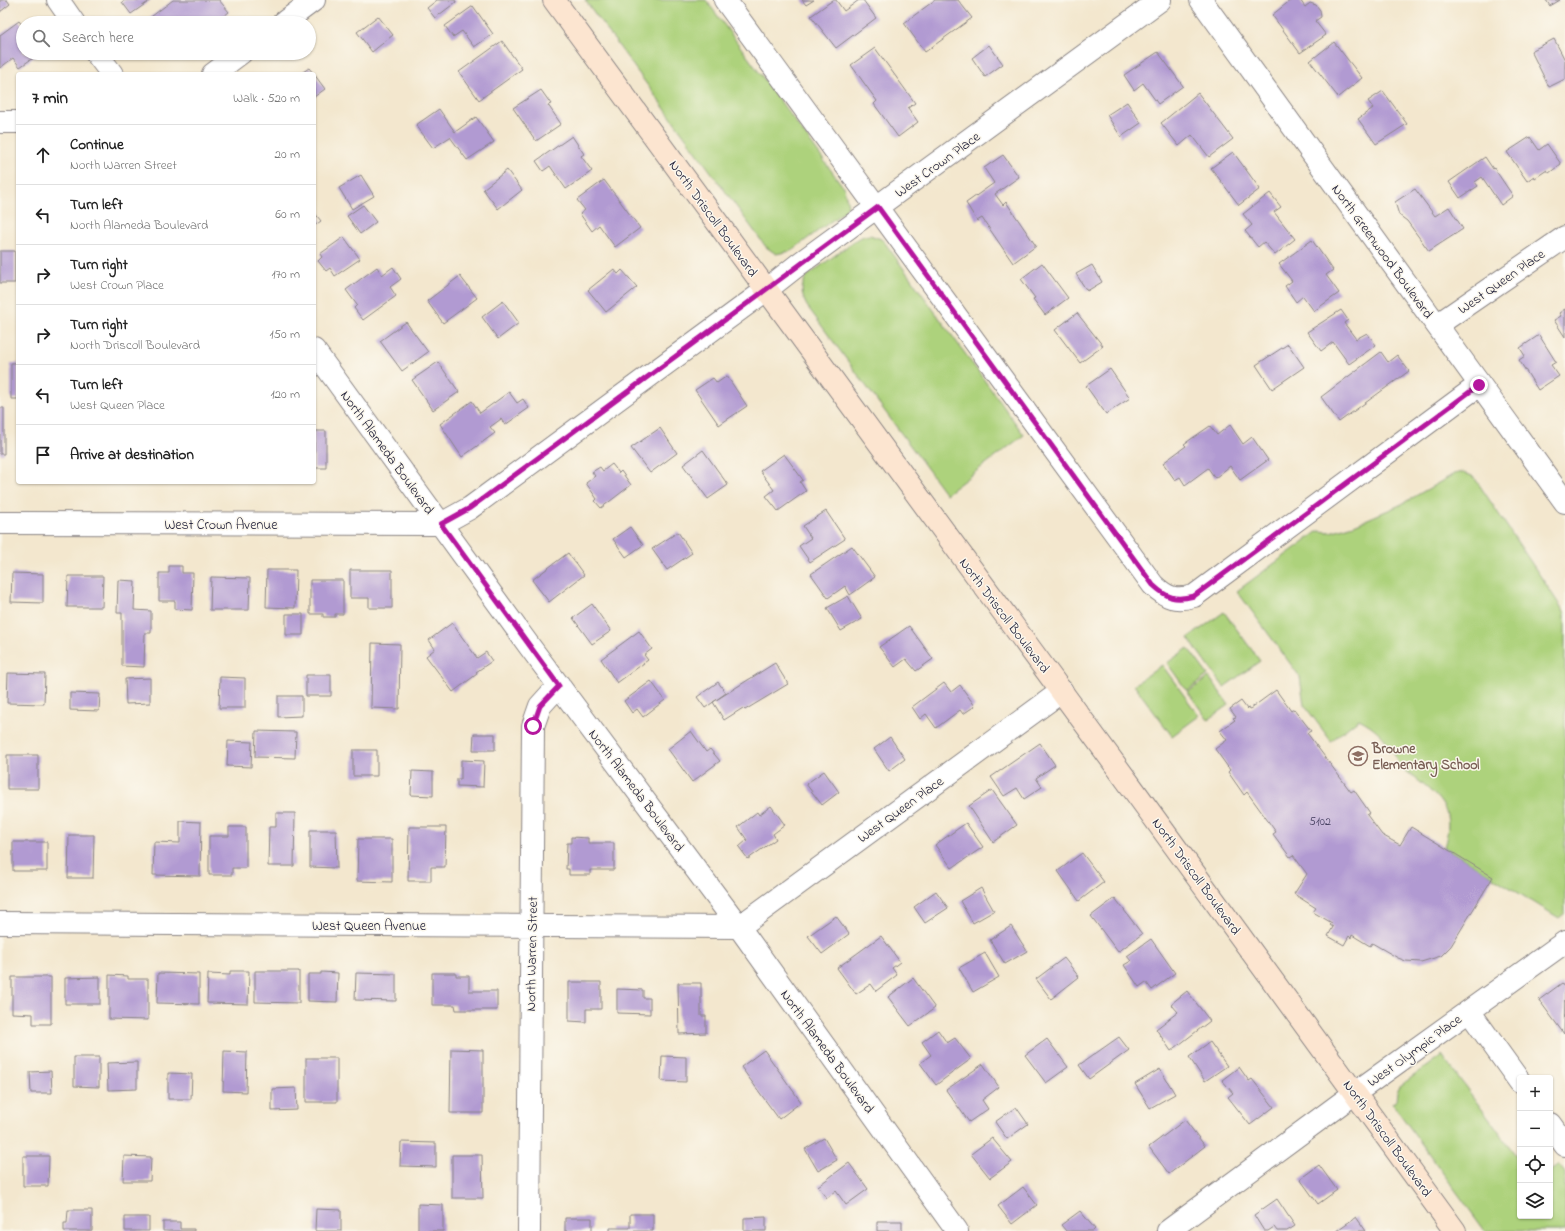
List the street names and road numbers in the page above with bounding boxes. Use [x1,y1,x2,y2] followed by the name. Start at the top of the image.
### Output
[891,127,985,203] street label: West Crown Place
[663,156,762,282] street label: North Driscoll Boulevard
[1326,180,1438,324] street label: North Greenwood Boulevard
[1454,244,1550,320] street label: West Queen Place
[335,386,439,519] street label: North Alameda Boulevard
[164,515,278,536] street label: West Crown Avenue
[953,554,1054,678] street label: North Driscoll Boulevard
[583,725,689,857] street label: North Alameda Boulevard
[853,771,949,849] street label: West Queen Place
[1146,814,1245,940] street label: North Driscoll Boulevard
[521,896,544,1012] street label: North Warren Street
[312,916,427,937] street label: West Queen Avenue
[775,985,879,1118] street label: North Alameda Boulevard
[1363,1009,1468,1093] street label: West Olympic Place
[1337,1076,1436,1202] street label: North Driscoll Boulevard

